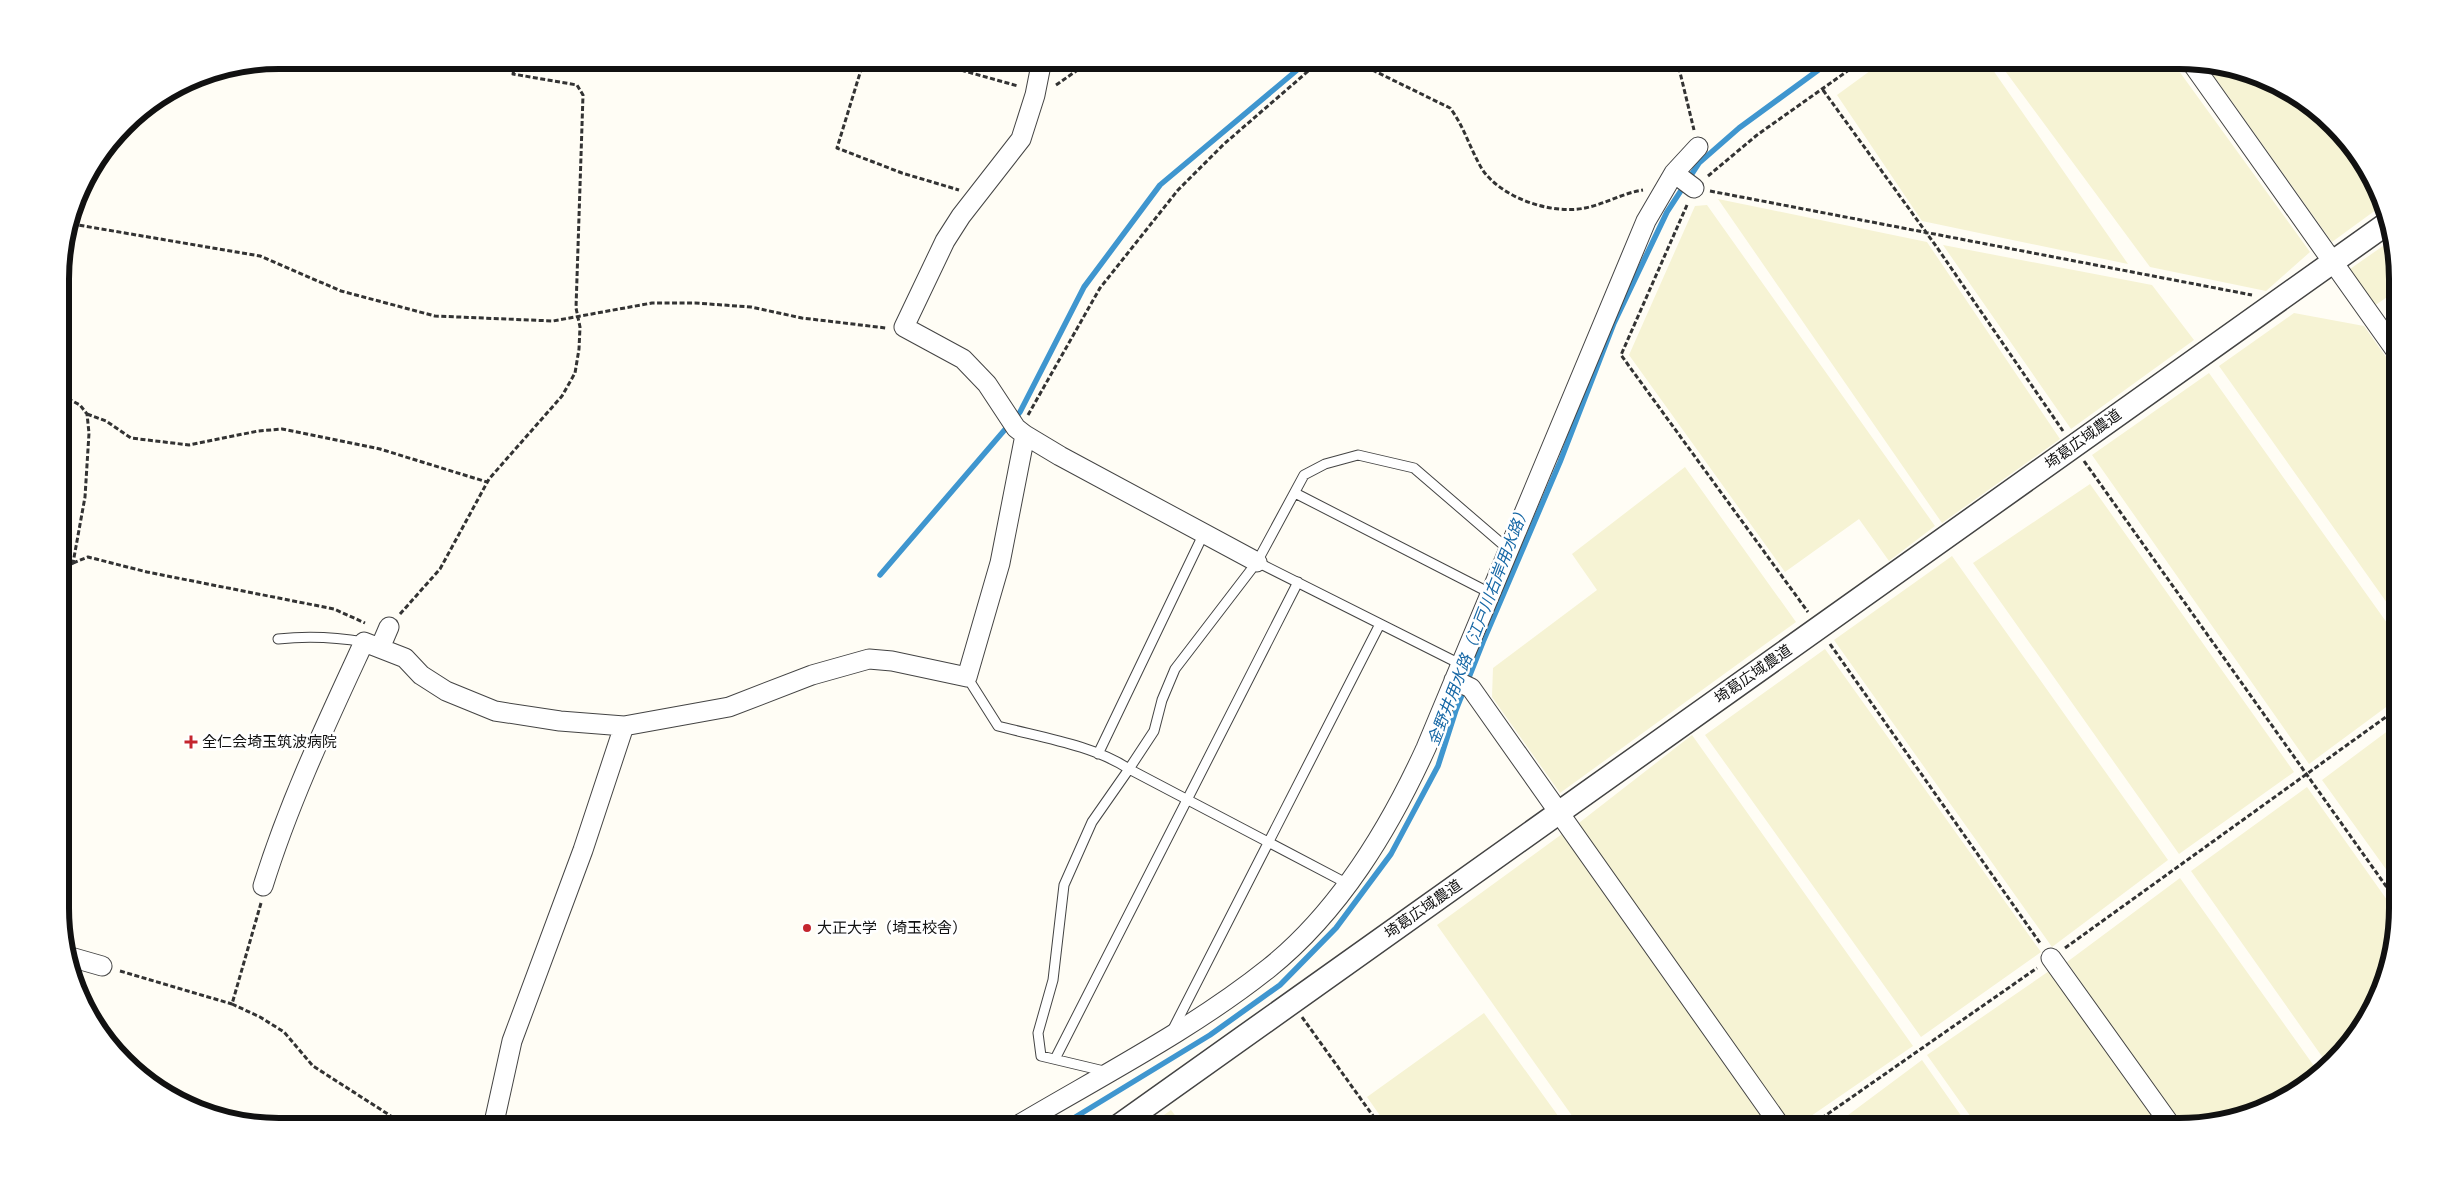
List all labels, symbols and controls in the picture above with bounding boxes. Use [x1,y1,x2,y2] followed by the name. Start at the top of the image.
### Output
[2040,404,2125,473] street label: 埼葛広域農道
[1422,502,1533,748] water label: 金野井用水路（江戸川右岸用水路）
[1710,639,1795,707] street label: 埼葛広域農道
[202,731,337,751] place label: 全仁会埼玉筑波病院
[184,735,198,749] marker: 全仁会埼玉筑波病院
[1380,874,1465,942] street label: 埼葛広域農道
[817,917,967,937] place label: 大正大学（埼玉校舎）
[801,922,813,934] marker: 大正大学（埼玉校舎）

